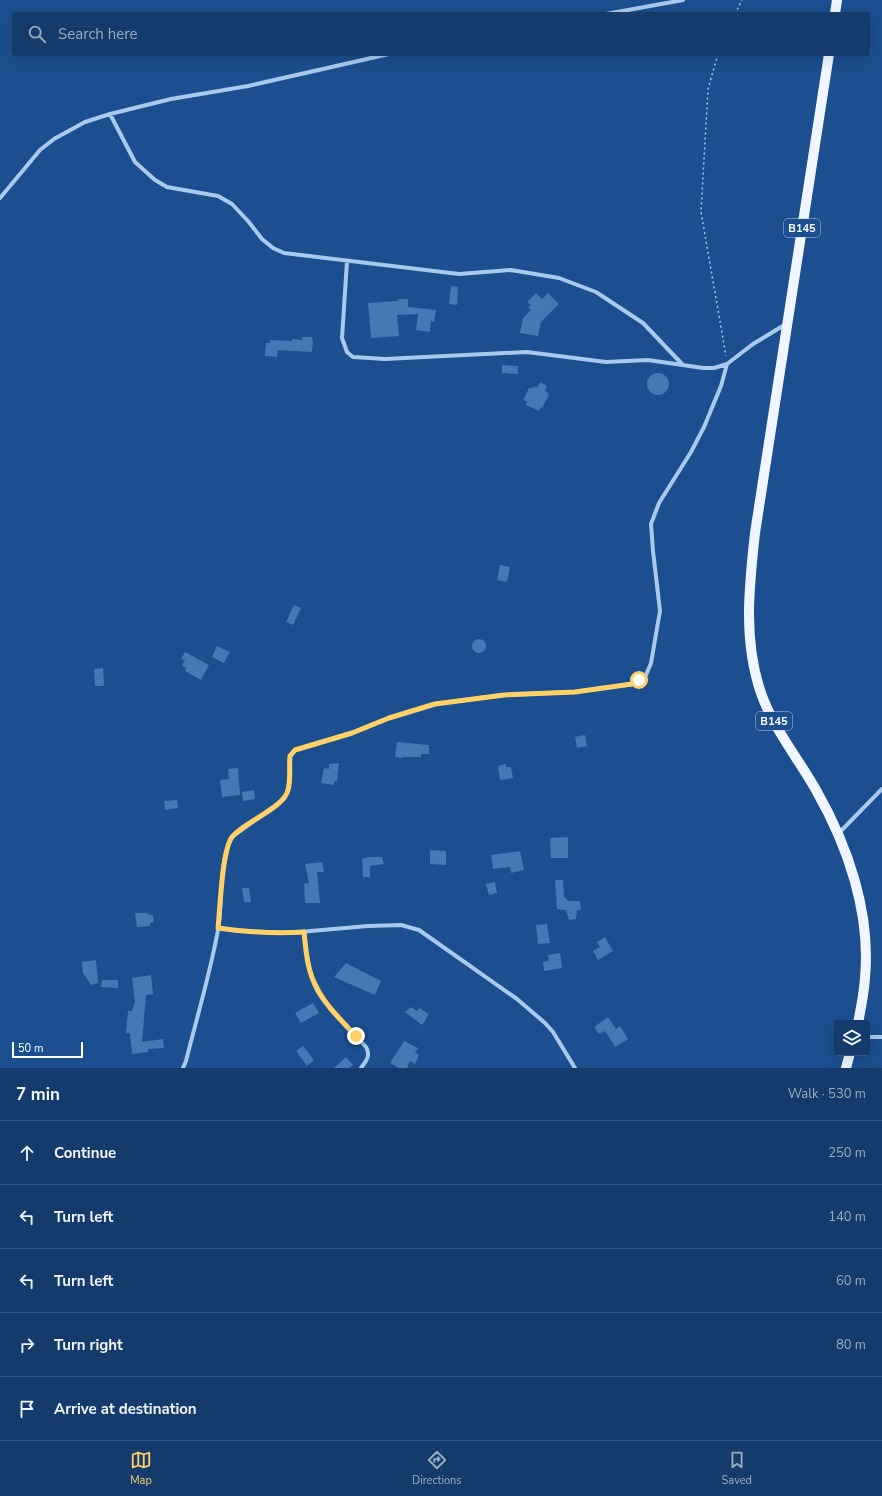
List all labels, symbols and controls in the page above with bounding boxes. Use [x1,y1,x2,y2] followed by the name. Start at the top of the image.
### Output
[12,12,870,56] search box
[26,23,48,45] icon: search
[58,24,138,44] text: Search here
[784,219,820,237] road number: B145
[630,671,648,689] route start
[756,712,792,730] road number: B145
[834,1020,870,1056] map controls
[834,1020,870,1056] button: layers
[347,1027,365,1045] route end
[12,1040,83,1059] scale bar
[18,1041,43,1056] text: 50 m
[16,1083,60,1106] text: 7 min
[788,1085,866,1103] text: Walk · 530 m
[16,1142,38,1164] icon: ahead
[54,1143,116,1163] text: Continue
[828,1144,866,1162] text: 250 m
[16,1206,38,1228] icon: left
[54,1207,113,1227] text: Turn left
[828,1208,866,1226] text: 140 m
[16,1270,38,1292] icon: left
[54,1271,113,1291] text: Turn left
[836,1272,866,1290] text: 60 m
[16,1334,38,1356] icon: right
[54,1335,123,1355] text: Turn right
[836,1336,866,1354] text: 80 m
[16,1398,38,1420] icon: arrive
[54,1399,197,1419] text: Arrive at destination
[130,1449,152,1488] tab: Map
[412,1449,462,1488] tab: Directions
[722,1449,752,1488] tab: Saved

